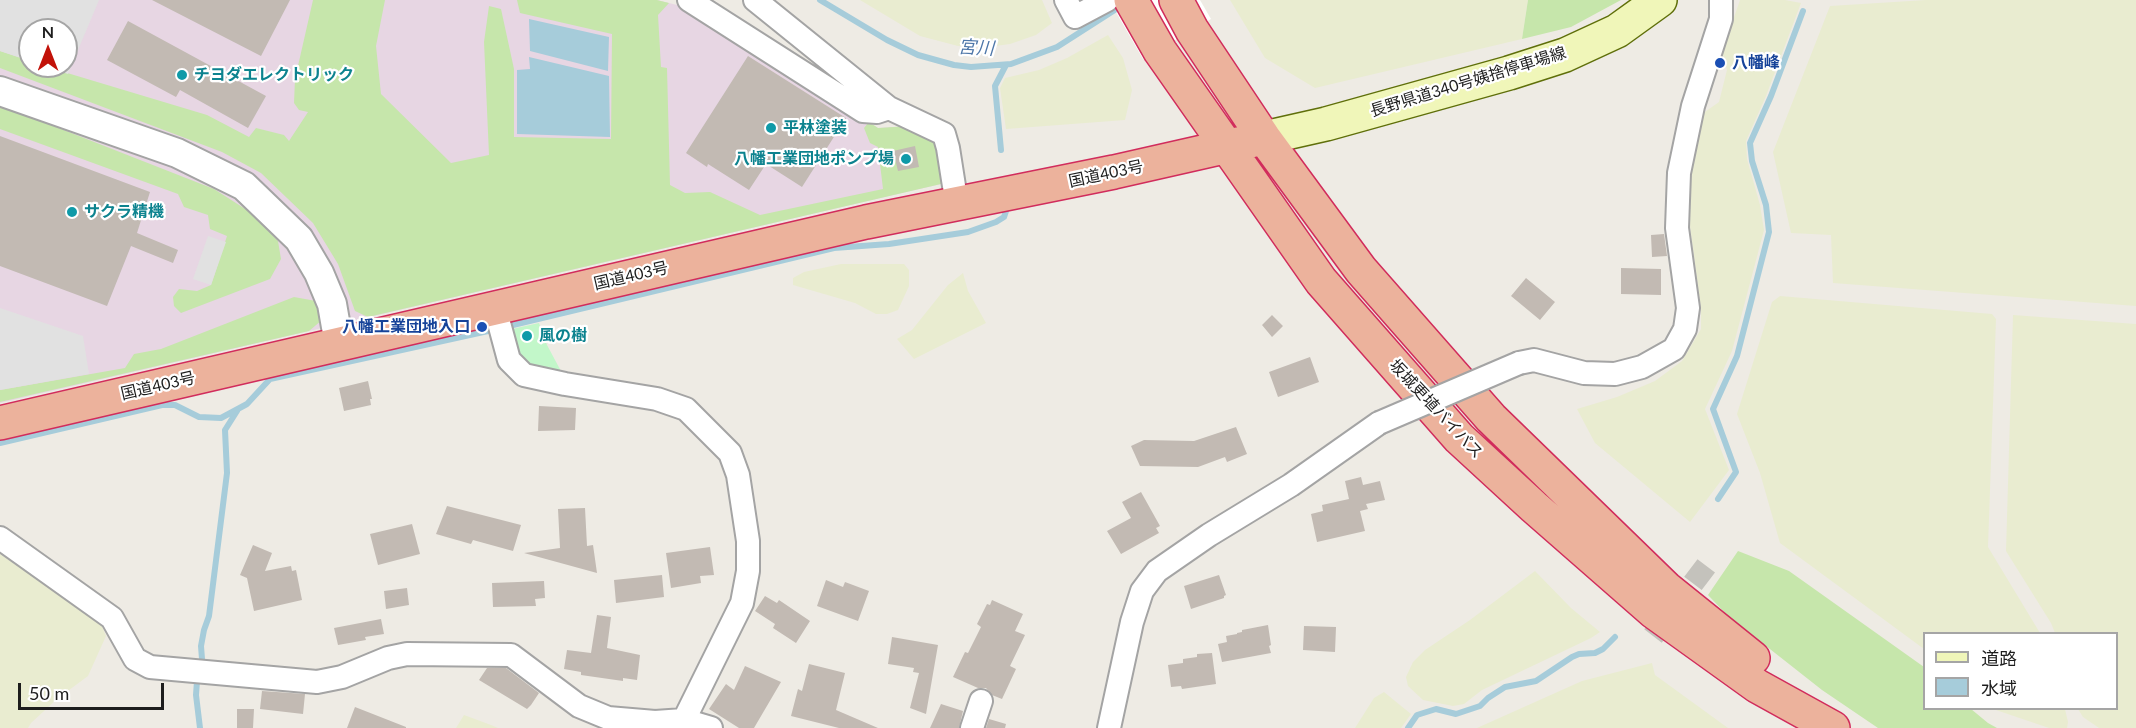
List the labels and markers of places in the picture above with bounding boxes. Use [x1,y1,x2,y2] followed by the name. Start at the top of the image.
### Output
[1732,53,1780,73] place label: 八幡峰
[1713,56,1727,70] marker: 八幡峰
[194,65,354,85] place label: チヨダエレクトリック
[175,68,189,82] marker: チヨダエレクトリック
[783,118,847,138] place label: 平林塗装
[764,121,778,135] marker: 平林塗装
[734,149,894,169] place label: 八幡工業団地ポンプ場
[899,152,913,166] marker: 八幡工業団地ポンプ場
[84,202,164,222] place label: サクラ精機
[65,205,79,219] marker: サクラ精機
[342,317,470,337] place label: 八幡工業団地入口
[475,320,489,334] marker: 八幡工業団地入口
[539,326,587,346] place label: 風の樹
[520,329,534,343] marker: 風の樹

